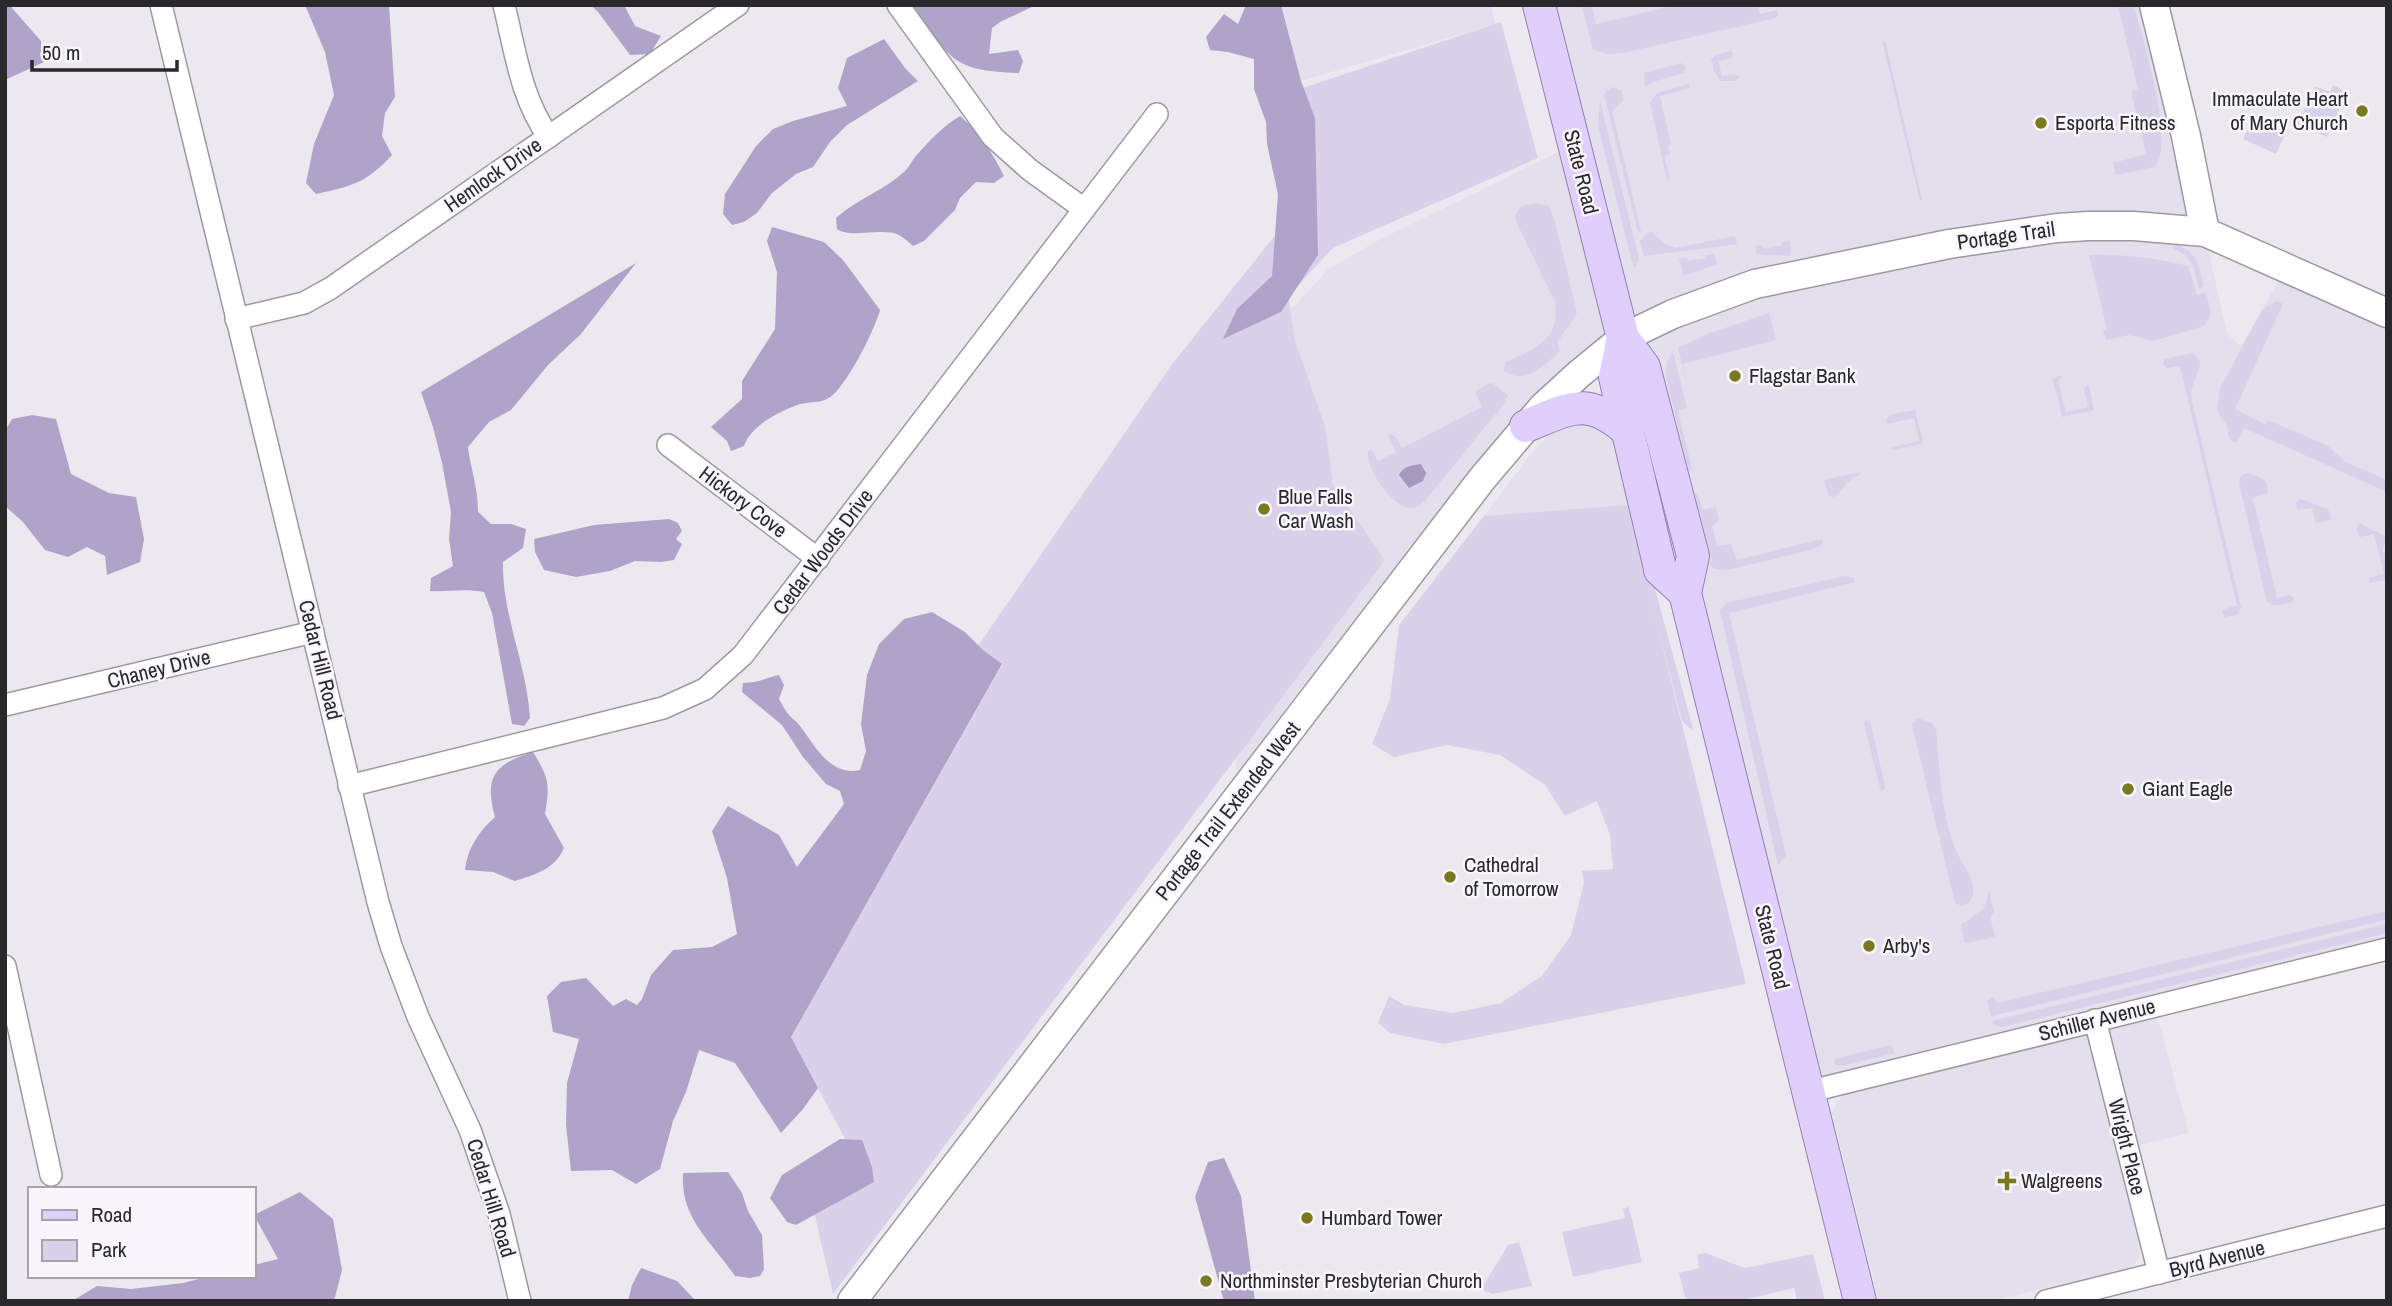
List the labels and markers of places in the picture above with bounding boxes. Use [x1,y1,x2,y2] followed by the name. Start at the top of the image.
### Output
[2212,84,2348,137] place label: Immaculate Heart of Mary Church
[2354,103,2370,119] marker: Immaculate Heart of Mary Church
[2055,108,2176,137] place label: Esporta Fitness
[2033,115,2049,131] marker: Esporta Fitness
[1749,361,1856,390] place label: Flagstar Bank
[1727,368,1743,384] marker: Flagstar Bank
[1278,482,1354,535] place label: Blue Falls Car Wash
[1256,501,1272,517] marker: Blue Falls Car Wash
[2142,774,2233,803] place label: Giant Eagle
[2120,781,2136,797] marker: Giant Eagle
[1464,850,1559,903] place label: Cathedral of Tomorrow
[1442,869,1458,885] marker: Cathedral of Tomorrow
[1882,931,1930,960] place label: Arby's
[1861,938,1877,954] marker: Arby's
[2021,1166,2103,1195] place label: Walgreens
[1999,1173,2015,1189] marker: Walgreens
[1321,1203,1442,1232] place label: Humbard Tower
[1299,1210,1315,1226] marker: Humbard Tower
[1220,1266,1482,1295] place label: Northminster Presbyterian Church
[1198,1273,1214,1289] marker: Northminster Presbyterian Church

